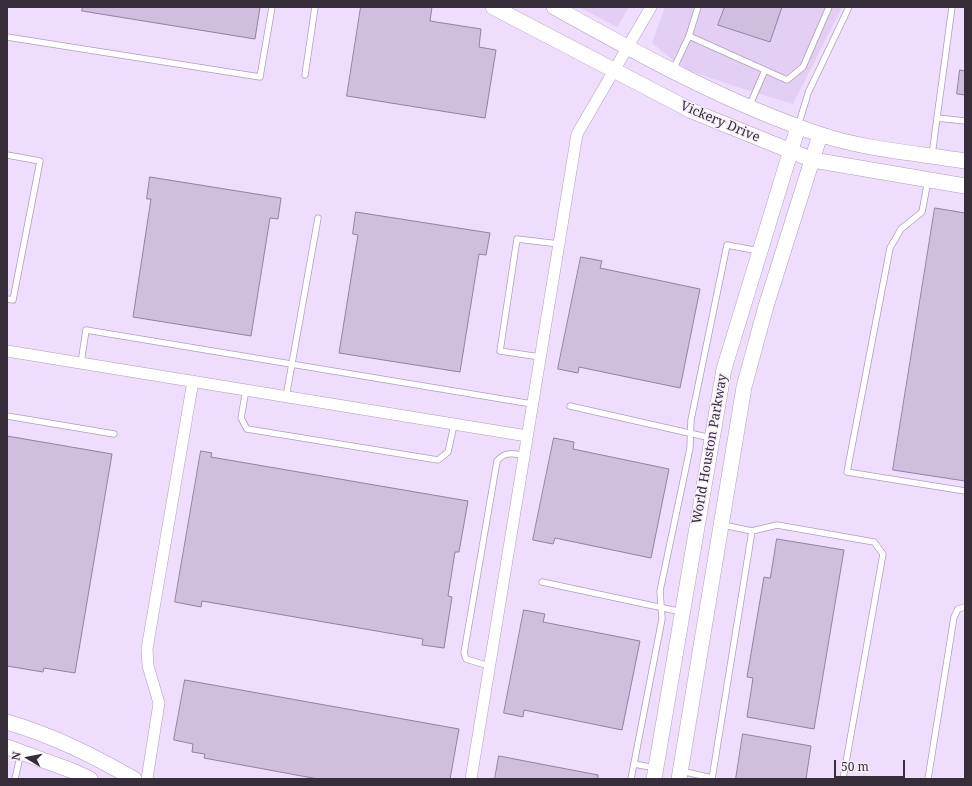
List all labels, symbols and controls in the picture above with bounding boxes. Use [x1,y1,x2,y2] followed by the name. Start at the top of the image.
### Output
[678,98,762,146] street label: Vickery Drive
[689,373,731,525] street label: World Houston Parkway
[8,738,48,778] north arrow
[8,750,24,761] text: N
[836,752,907,778] scale bar
[841,758,869,775] text: 50 m

